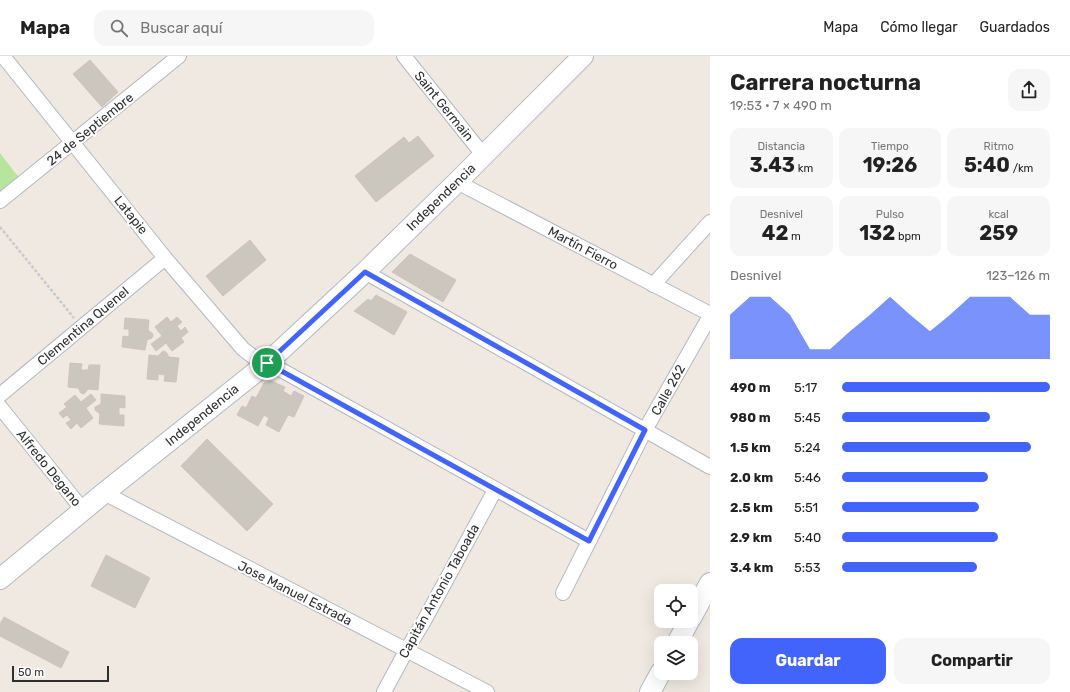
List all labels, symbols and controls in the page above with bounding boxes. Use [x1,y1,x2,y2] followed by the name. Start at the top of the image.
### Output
[94,10,374,46] search box
[20,16,70,39] text: Mapa
[108,17,130,39] icon: search
[140,19,222,37] text: Buscar aquí
[823,19,858,36] text: Mapa
[880,19,958,36] text: Cómo llegar
[980,19,1050,36] text: Guardados
[411,68,477,144] street label: Saint Germain
[730,69,921,96] text: Carrera nocturna
[1008,69,1050,111] button: share
[44,90,136,168] street label: 24 de Septiembre
[730,98,832,113] text: 19:53 · 7 × 490 m
[757,140,805,153] text: Distancia
[871,140,909,153] text: Tiempo
[984,140,1014,153] text: Ritmo
[749,153,795,177] text: 3.43
[863,153,917,177] text: 19:26
[964,153,1010,177] text: 5:40
[404,160,478,234] street label: Independencia
[795,162,813,175] text: km
[1010,162,1033,175] text: /km
[111,193,151,237] street label: Latapie
[760,208,803,221] text: Desnivel
[876,208,904,221] text: Pulso
[989,208,1009,221] text: kcal
[762,221,788,245] text: 42
[859,221,895,245] text: 132
[979,221,1018,245] text: 259
[545,223,621,273] street label: Martín Fierro
[788,230,801,243] text: m
[895,230,921,243] text: bpm
[730,268,781,283] text: Desnivel
[986,268,1050,283] text: 123–126 m
[34,283,132,369] street label: Clementina Quenel
[250,346,284,380] pin
[256,352,278,374] icon: arrive
[648,362,688,418] street label: Calle 262
[730,380,771,395] text: 490 m
[794,380,817,395] text: 5:17
[162,381,242,449] street label: Independencia
[730,410,771,425] text: 980 m
[794,410,821,425] text: 5:45
[13,427,84,510] street label: Alfredo Degano
[730,440,771,455] text: 1.5 km
[794,440,821,455] text: 5:24
[730,470,773,485] text: 2.0 km
[794,470,821,485] text: 5:46
[730,500,773,515] text: 2.5 km
[794,500,818,515] text: 5:51
[396,521,482,661] street label: Capitán Antonio Taboada
[730,530,772,545] text: 2.9 km
[794,530,821,545] text: 5:40
[235,558,355,628] street label: Jose Manuel Estrada
[730,560,773,575] text: 3.4 km
[794,560,821,575] text: 5:53
[654,584,698,680] map controls
[654,584,698,628] button: locate
[654,636,698,680] button: layers
[730,638,886,684] button: Guardar
[894,638,1050,684] button: Compartir
[12,664,109,683] scale bar
[18,666,44,679] text: 50 m

